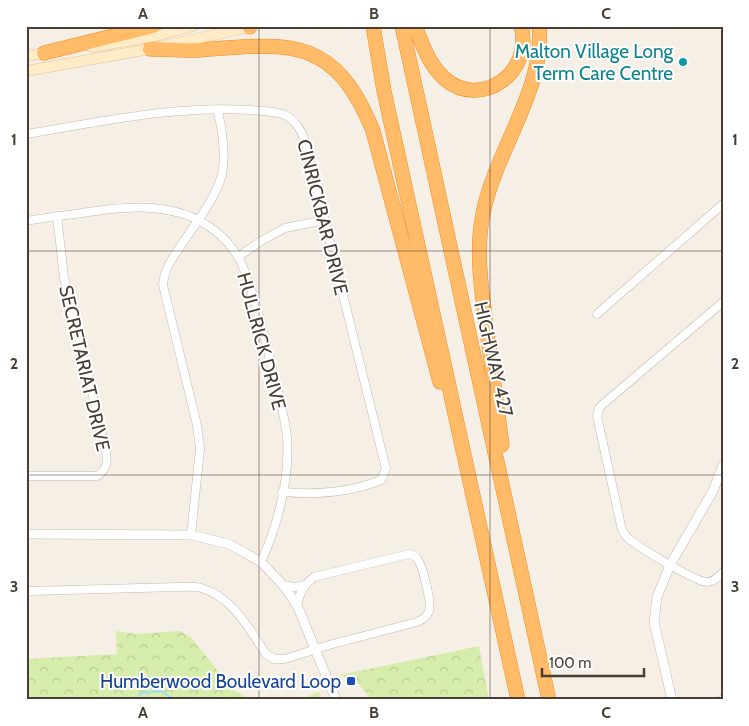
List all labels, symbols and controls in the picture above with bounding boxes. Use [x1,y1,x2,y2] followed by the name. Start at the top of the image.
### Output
[138,4,148,23] text: A
[369,4,379,23] text: B
[601,4,611,23] text: C
[515,40,674,85] place label: Malton Village Long Term Care Centre
[677,56,689,68] marker: Malton Village Long Term Care Centre
[11,130,17,149] text: 1
[732,130,738,149] text: 1
[292,137,353,297] street label: CINRICKBAR DRIVE
[232,270,291,412] street label: HULLRICK DRIVE
[54,283,115,453] street label: SECRETARIAT DRIVE
[469,299,518,419] street label: HIGHWAY 427
[10,354,18,373] text: 2
[731,354,739,373] text: 2
[10,577,18,596] text: 3
[731,577,739,596] text: 3
[542,646,644,678] scale bar
[549,654,591,672] text: 100 m
[100,670,341,693] place label: Humberwood Boulevard Loop
[345,675,357,687] marker: Humberwood Boulevard Loop
[138,703,148,722] text: A
[369,703,379,722] text: B
[601,703,611,722] text: C

